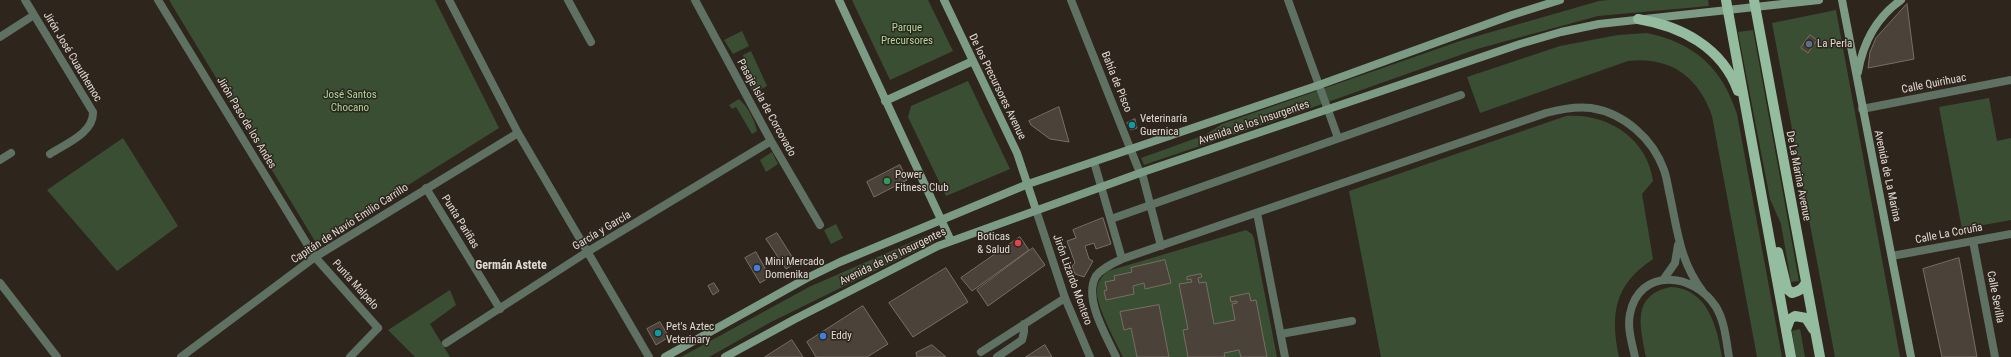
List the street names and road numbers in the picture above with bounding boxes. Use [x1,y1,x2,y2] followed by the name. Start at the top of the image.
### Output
[40,10,104,104] street label: Jirón José Cuauthemoc
[966,32,1028,142] street label: De los Precursores Avenue
[1098,50,1134,114] street label: Bahía de Pisco
[734,57,798,159] street label: Pasaje Isla de Corcovado
[1901,71,1967,97] street label: Calle Quirihuac
[213,75,279,171] street label: Jirón Paso de los Andes
[1197,98,1311,148] street label: Avenida de los Insurgentes
[1871,129,1903,223] street label: Avenida de La Marina
[1783,130,1813,222] street label: De La Marina Avenue
[289,181,411,267] street label: Capitán de Navío Emilio Carrillo
[438,193,482,251] street label: Punta Pariñas
[571,208,633,254] street label: García y García
[1914,221,1984,247] street label: Calle La Coruña
[838,225,948,289] street label: Avenida de los Insurgentes
[1049,233,1095,327] street label: Jirón Lizardo Montero
[329,257,381,313] street label: Punta Malpelo
[1984,270,2006,324] street label: Calle Sevilla

